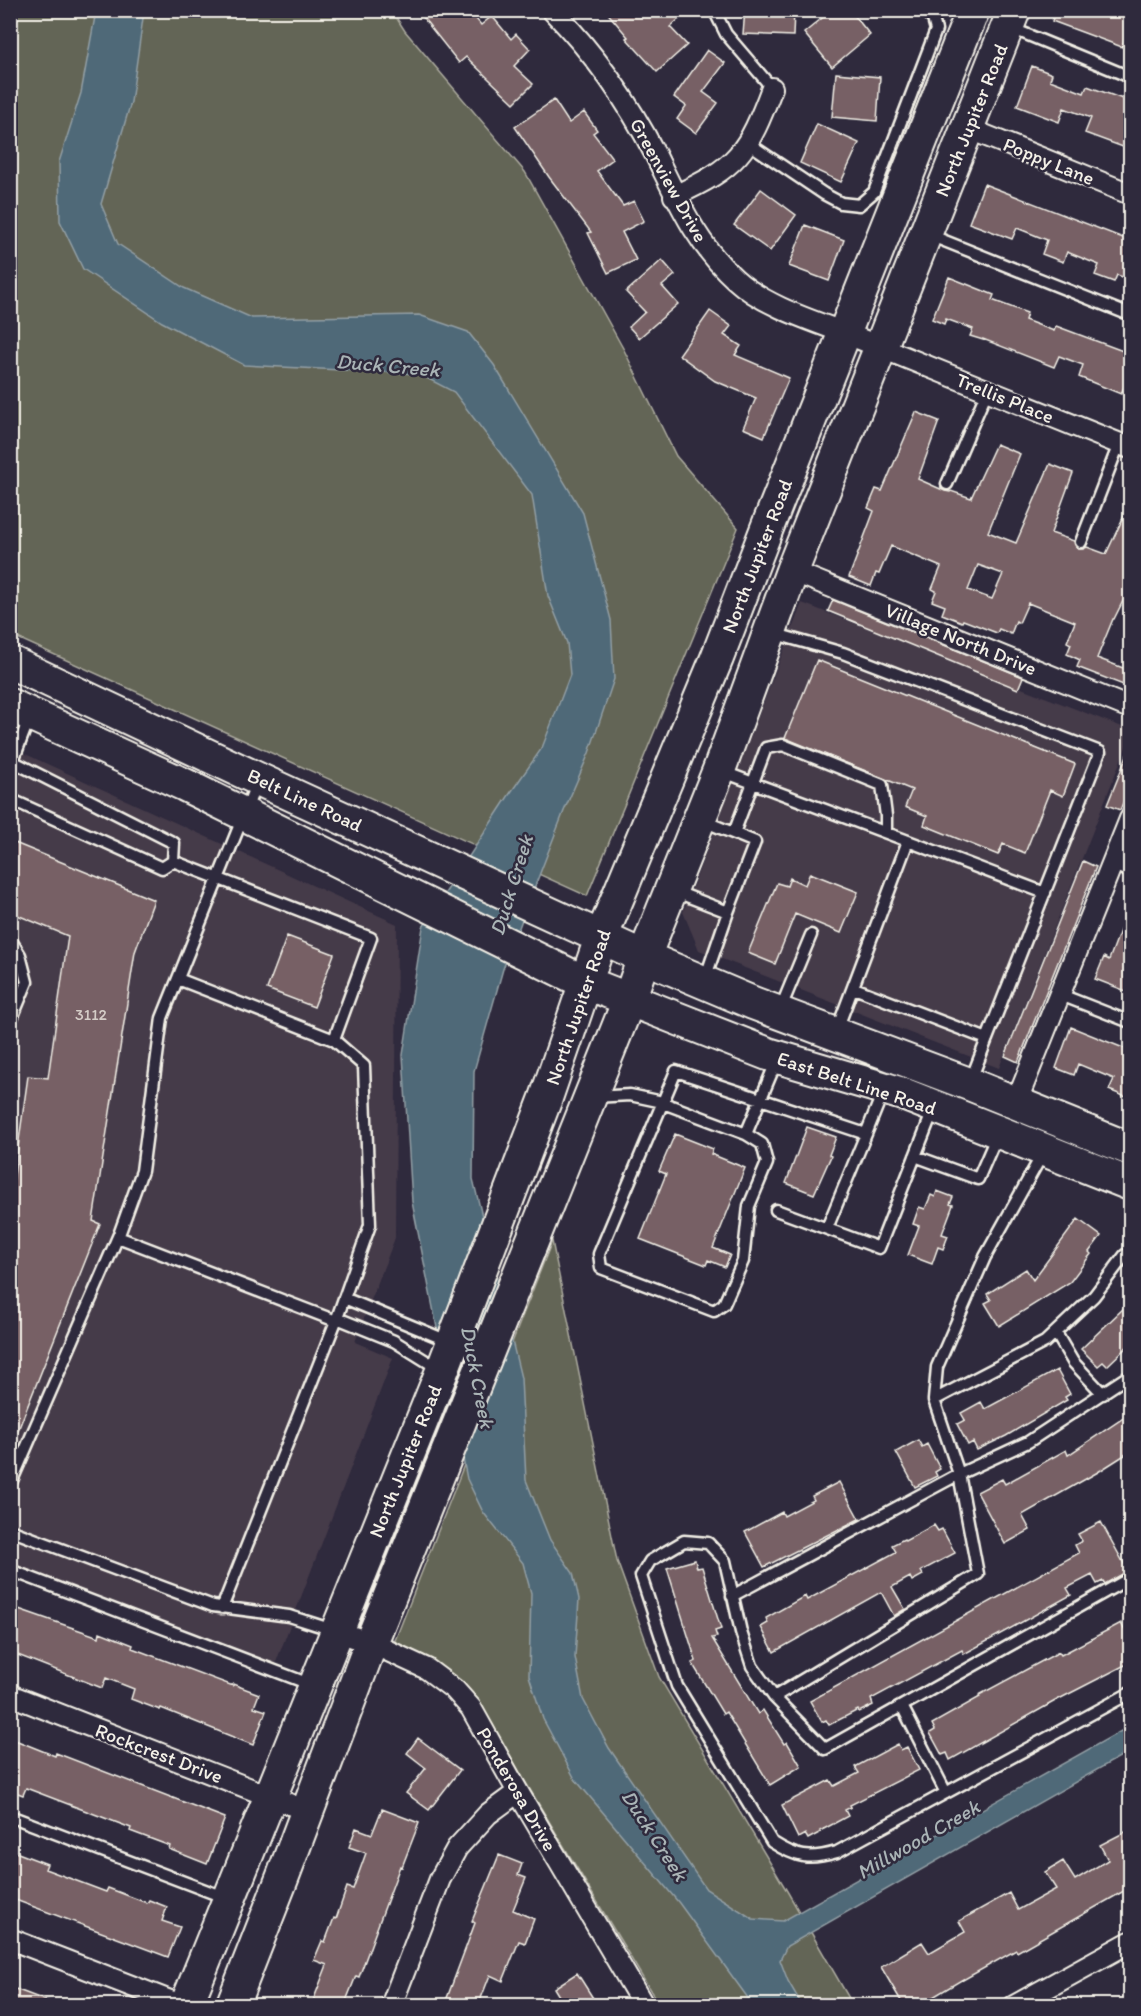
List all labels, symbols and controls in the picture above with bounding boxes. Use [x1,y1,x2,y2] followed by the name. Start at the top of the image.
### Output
[929,40,1013,200] street label: North Jupiter Road
[625,114,713,246] street label: Greenview Drive
[1000,132,1098,190] street label: Poppy Lane
[335,348,442,382] water label: Duck Creek
[953,367,1057,429] street label: Trellis Place
[717,476,797,636] street label: North Jupiter Road
[882,598,1040,680] street label: Village North Drive
[244,763,366,837] street label: Belt Line Road
[484,831,538,938] water label: Duck Creek
[540,926,616,1088] street label: North Jupiter Road
[75,1005,108,1024] house number: 3112
[774,1046,940,1120] street label: East Belt Line Road
[456,1324,500,1431] water label: Duck Creek
[363,1381,447,1541] street label: North Jupiter Road
[92,1718,226,1788] street label: Rockcrest Drive
[472,1723,562,1855] street label: Ponderosa Drive
[616,1785,694,1886] water label: Duck Creek
[852,1793,985,1884] water label: Millwood Creek

